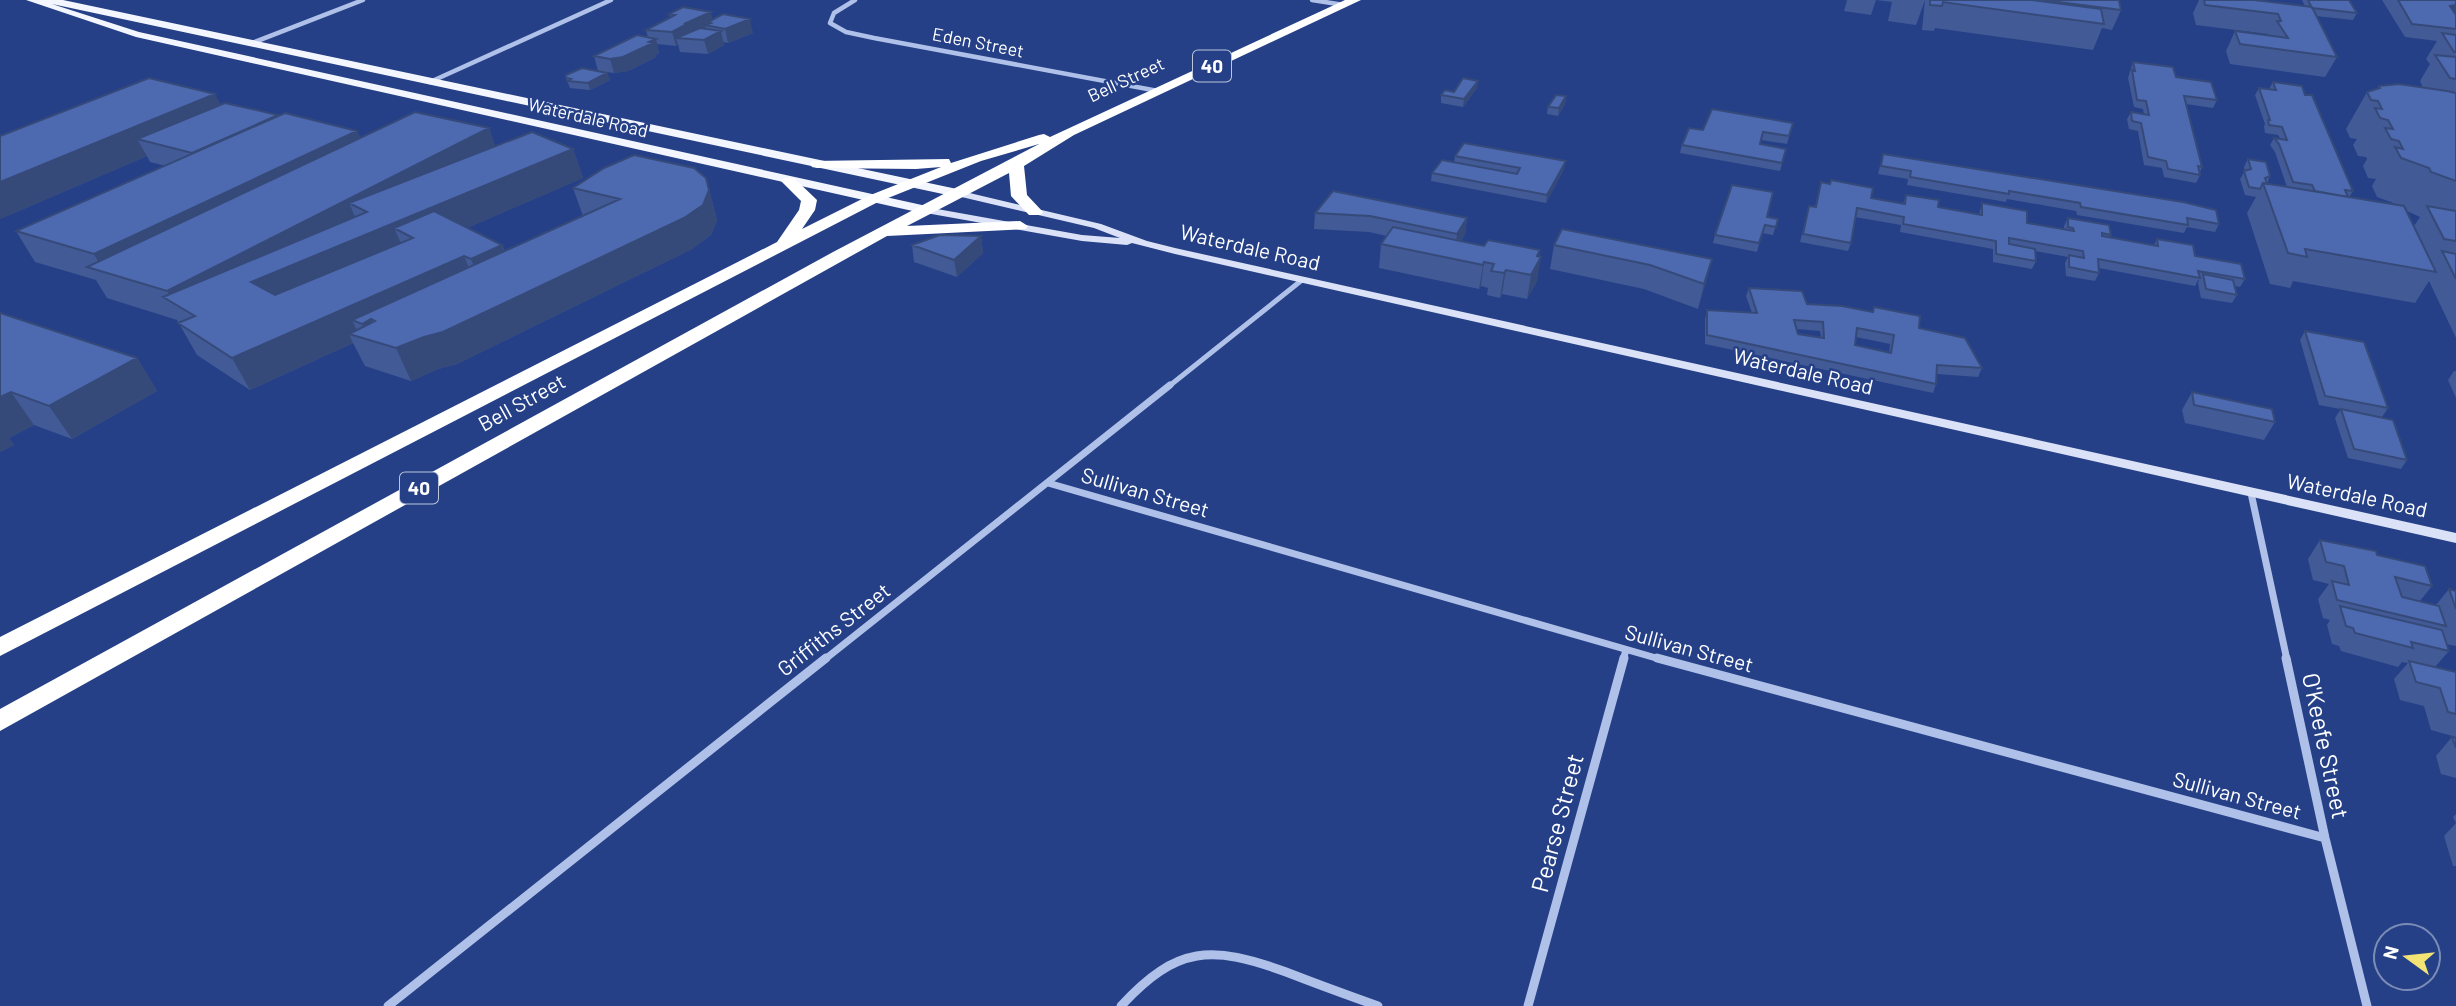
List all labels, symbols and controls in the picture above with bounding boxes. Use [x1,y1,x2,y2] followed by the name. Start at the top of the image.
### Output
[931,22,1026,62] street label: Eden Street
[1193,50,1231,82] road number: 40
[1084,52,1167,106] street label: Bell Street
[526,93,650,142] street label: Waterdale Road
[1178,218,1323,275] street label: Waterdale Road
[1731,342,1876,399] street label: Waterdale Road
[473,368,569,436] street label: Bell Street
[1079,461,1212,522] street label: Sullivan Street
[2285,467,2430,522] street label: Waterdale Road
[400,472,438,503] road number: 40
[772,577,894,681] street label: Griffiths Street
[1622,618,1756,677] street label: Sullivan Street
[2297,670,2356,821] street label: O'Keefe Street
[1524,750,1589,895] street label: Pearse Street
[2170,765,2304,824] street label: Sullivan Street
[2372,922,2442,992] north arrow
[2377,943,2403,962] text: N

